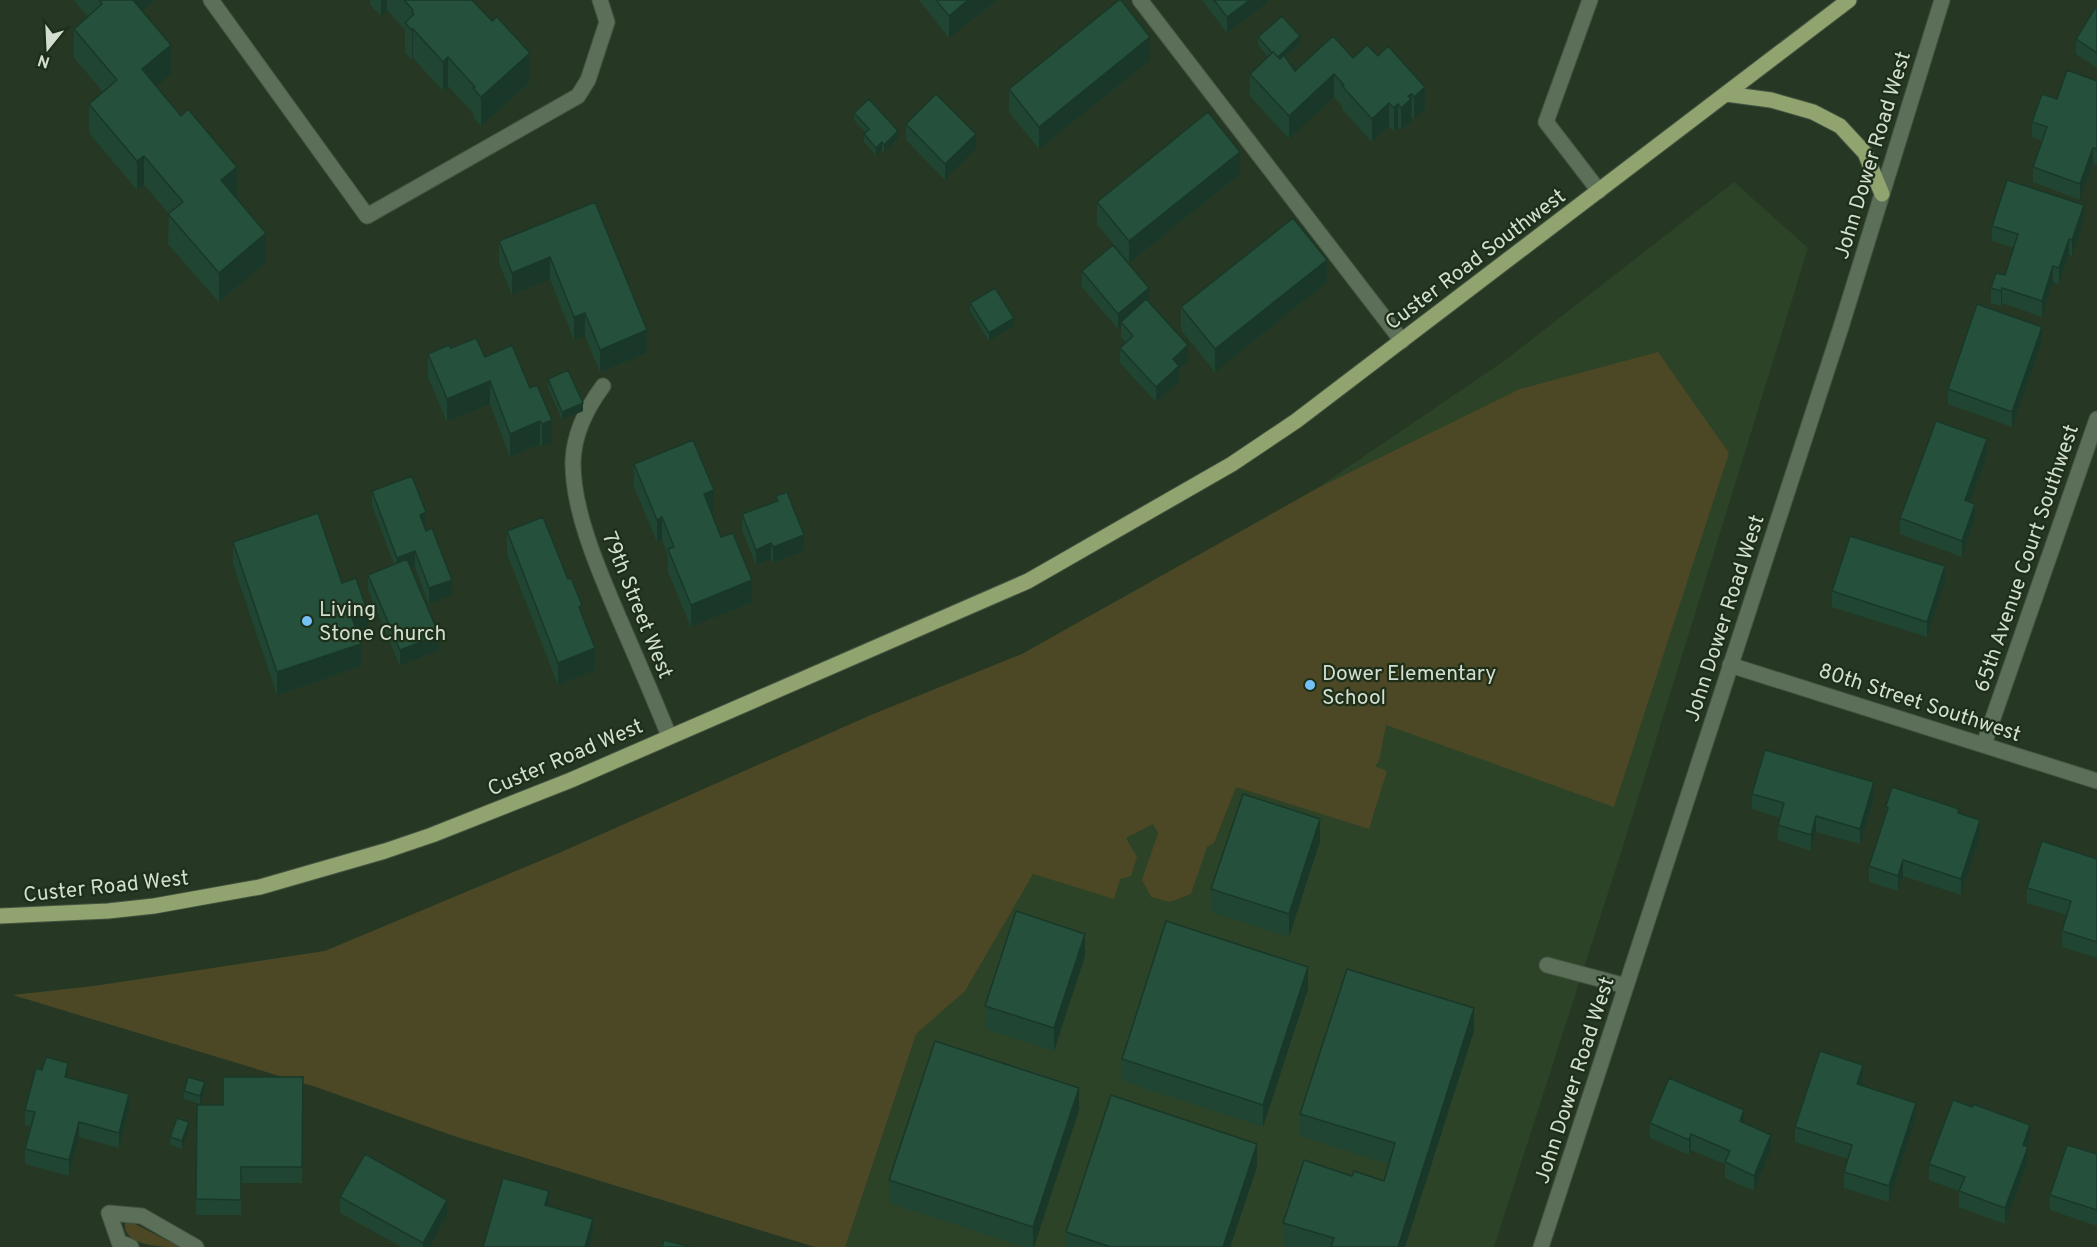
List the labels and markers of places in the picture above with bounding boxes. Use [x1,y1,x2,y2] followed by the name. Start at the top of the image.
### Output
[319,597,446,648] place label: Living Stone Church
[300,614,314,628] marker: Living Stone Church
[1322,661,1496,712] place label: Dower Elementary School
[1303,678,1317,692] marker: Dower Elementary School

